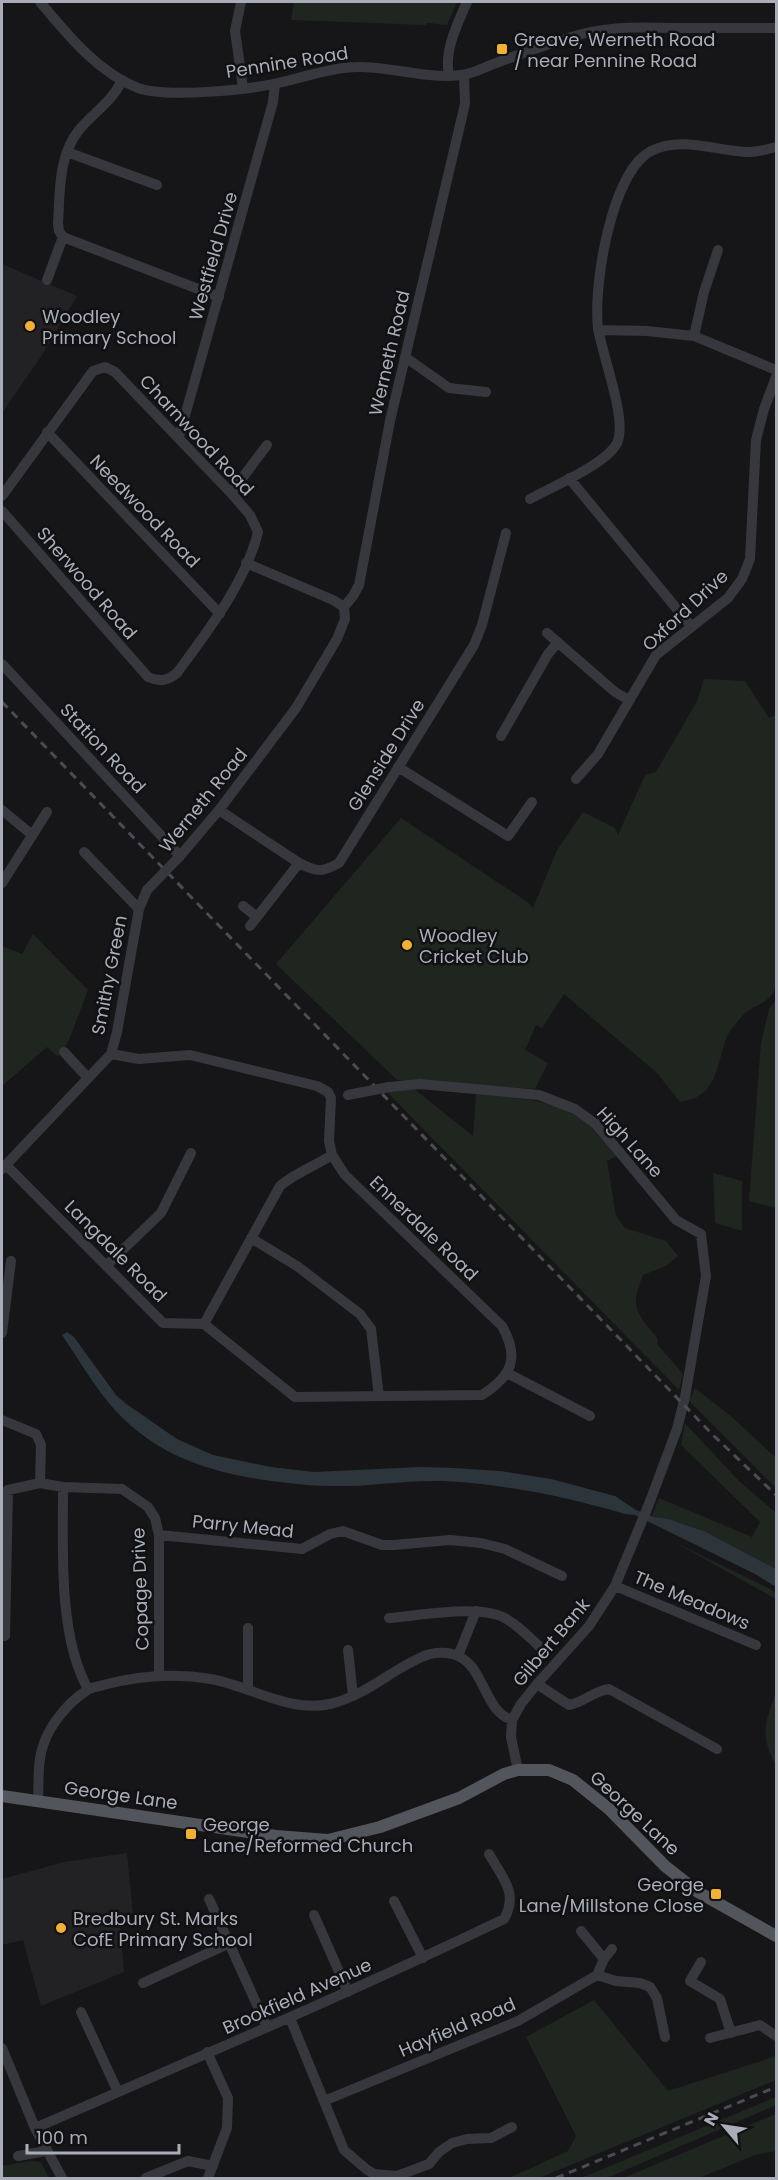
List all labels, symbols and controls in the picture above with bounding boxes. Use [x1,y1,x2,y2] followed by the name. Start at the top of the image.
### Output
[514,27,715,73] place label: Greave, Werneth Road / near Pennine Road
[224,40,350,84] street label: Pennine Road
[495,42,509,56] marker: Greave, Werneth Road / near Pennine Road
[183,189,243,323] street label: Westfield Drive
[362,288,416,418] street label: Werneth Road
[42,304,176,350] place label: Woodley Primary School
[23,319,37,333] marker: Woodley Primary School
[134,369,260,501] street label: Charnwood Road
[84,449,206,573] street label: Needwood Road
[31,521,143,645] street label: Sherwood Road
[637,564,733,656] street label: Oxford Drive
[341,694,431,816] street label: Glenside Drive
[55,697,151,799] street label: Station Road
[153,742,253,858] street label: Werneth Road
[85,913,133,1037] street label: Smithy Green
[419,923,529,969] place label: Woodley Cricket Club
[400,938,414,952] marker: Woodley Cricket Club
[591,1101,669,1183] street label: High Lane
[364,1170,484,1286] street label: Ennerdale Road
[59,1194,173,1308] street label: Langdale Road
[191,1508,295,1544] street label: Parry Mead
[125,1527,155,1651] street label: Copage Drive
[630,1564,754,1636] street label: The Meadows
[507,1592,596,1692] street label: Gilbert Bank
[585,1765,685,1861] street label: George Lane
[63,1775,179,1815] street label: George Lane
[203,1812,413,1858] place label: George Lane/Reformed Church
[184,1827,198,1841] marker: George Lane/Reformed Church
[519,1872,704,1918] place label: George Lane/Millstone Close
[709,1887,723,1901] marker: George Lane/Millstone Close
[73,1906,253,1952] place label: Bredbury St. Marks CofE Primary School
[54,1921,68,1935] marker: Bredbury St. Marks CofE Primary School
[219,1952,375,2040] street label: Brookfield Avenue
[395,1991,519,2063] street label: Hayfield Road
[694,2096,754,2156] north arrow
[698,2108,724,2130] text: N
[27,2117,178,2155] scale bar
[36,2125,88,2150] text: 100 m

